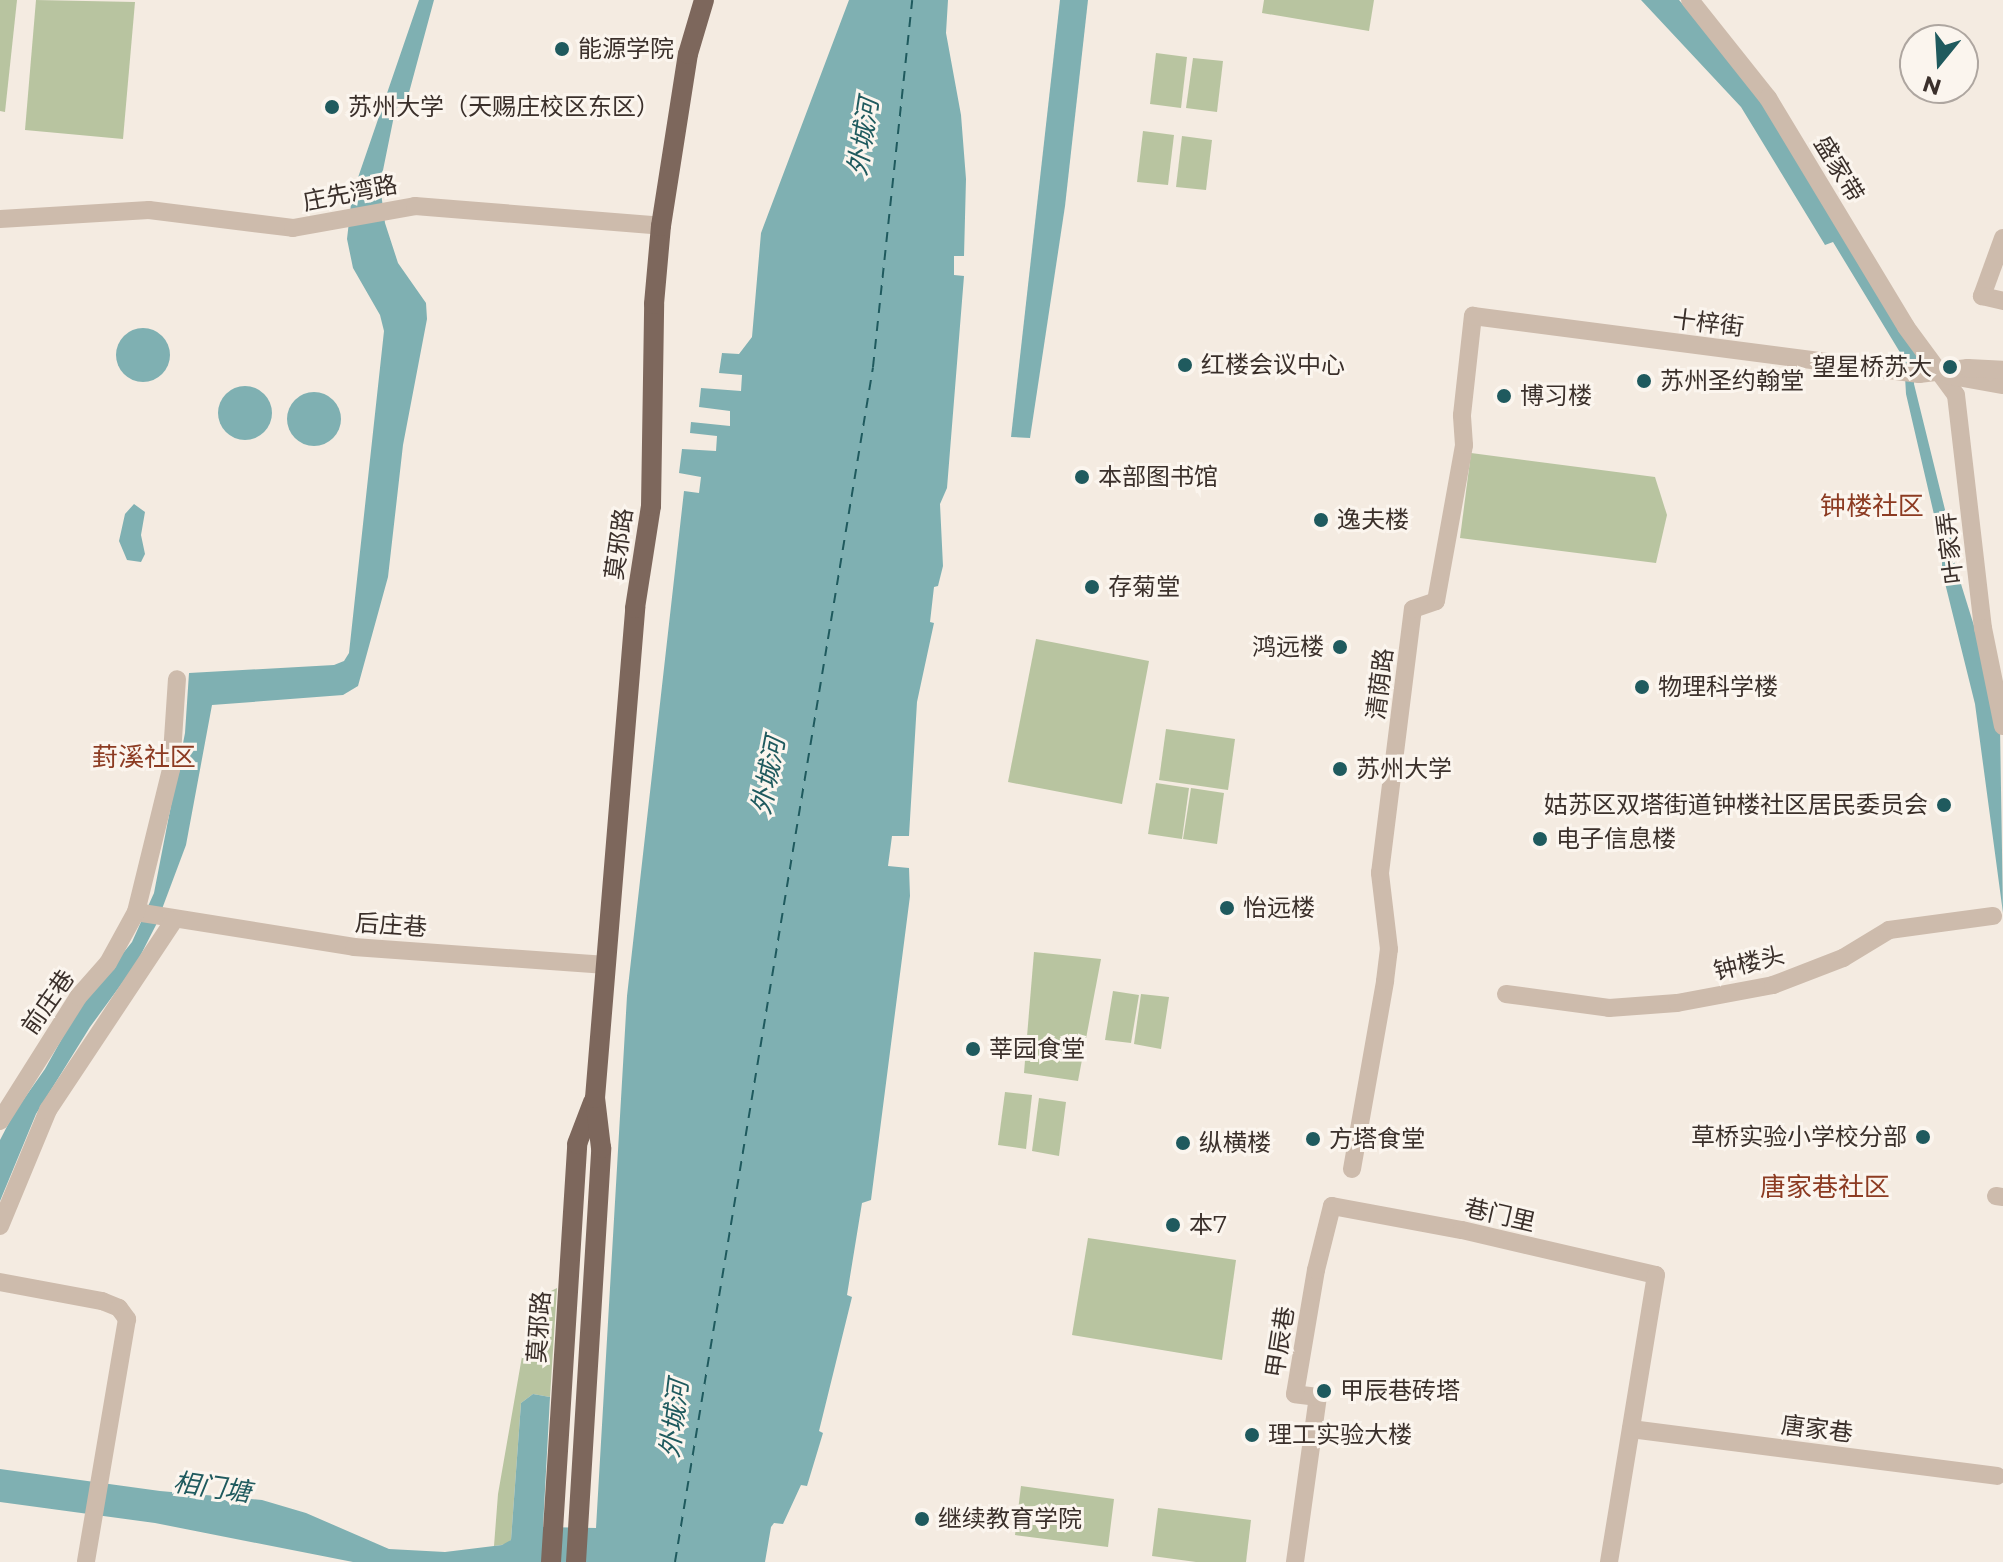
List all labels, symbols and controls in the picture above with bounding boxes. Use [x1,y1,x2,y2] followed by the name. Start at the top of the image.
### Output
[1899,24,1979,104] north arrow
[578,35,674,63] place label: 能源学院
[553,40,571,58] marker: 能源学院
[1919,70,1945,101] text: N
[348,93,660,121] place label: 苏州大学（天赐庄校区东区）
[842,96,886,178] water label: 外城河
[323,98,341,116] marker: 苏州大学（天赐庄校区东区）
[1808,131,1870,207] street label: 盛家带
[300,170,400,216] street label: 庄先湾路
[1671,304,1745,342] street label: 十梓街
[1201,351,1345,379] place label: 红楼会议中心
[1812,353,1932,381] place label: 望星桥苏大
[1176,356,1194,374] marker: 红楼会议中心
[1939,356,1961,378] marker: 望星桥苏大
[1660,367,1804,395] place label: 苏州圣约翰堂
[1635,372,1653,390] marker: 苏州圣约翰堂
[1520,382,1592,410] place label: 博习楼
[1495,387,1513,405] marker: 博习楼
[1098,463,1218,491] place label: 本部图书馆
[1073,468,1091,486] marker: 本部图书馆
[1820,491,1924,523] district label: 钟楼社区
[600,506,638,582] street label: 莫邪路
[1337,506,1409,534] place label: 逸夫楼
[1312,511,1330,529] marker: 逸夫楼
[1931,511,1969,585] street label: 叶家弄
[1108,573,1180,601] place label: 存菊堂
[1083,578,1101,596] marker: 存菊堂
[1252,633,1324,661] place label: 鸿远楼
[1331,638,1349,656] marker: 鸿远楼
[1361,647,1399,721] street label: 清荫路
[1658,673,1778,701] place label: 物理科学楼
[1633,678,1651,696] marker: 物理科学楼
[746,735,792,817] water label: 外城河
[92,742,196,774] district label: 葑溪社区
[1356,755,1452,783] place label: 苏州大学
[1331,760,1349,778] marker: 苏州大学
[1544,791,1928,819] place label: 姑苏区双塔街道钟楼社区居民委员会
[1935,796,1953,814] marker: 姑苏区双塔街道钟楼社区居民委员会
[1556,825,1676,853] place label: 电子信息楼
[1531,830,1549,848] marker: 电子信息楼
[1243,894,1315,922] place label: 怡远楼
[1218,899,1236,917] marker: 怡远楼
[354,908,428,942] street label: 后庄巷
[1711,940,1787,986] street label: 钟楼头
[16,964,80,1040] street label: 前庄巷
[989,1035,1085,1063] place label: 莘园食堂
[964,1040,982,1058] marker: 莘园食堂
[1691,1123,1907,1151] place label: 草桥实验小学校分部
[1329,1125,1425,1153] place label: 方塔食堂
[1914,1128,1932,1146] marker: 草桥实验小学校分部
[1199,1129,1271,1157] place label: 纵横楼
[1304,1130,1322,1148] marker: 方塔食堂
[1174,1134,1192,1152] marker: 纵横楼
[1760,1172,1890,1204] district label: 唐家巷社区
[1462,1193,1538,1237] street label: 巷门里
[1189,1211,1227,1239] place label: 本7
[1164,1216,1182,1234] marker: 本7
[522,1290,556,1364] street label: 莫邪路
[1260,1304,1300,1380] street label: 甲辰巷
[1340,1377,1460,1405] place label: 甲辰巷砖塔
[655,1378,695,1460] water label: 外城河
[1315,1382,1333,1400] marker: 甲辰巷砖塔
[1780,1410,1854,1448] street label: 唐家巷
[1268,1421,1412,1449] place label: 理工实验大楼
[1243,1426,1261,1444] marker: 理工实验大楼
[171,1467,253,1509] water label: 相门塘
[938,1505,1082,1533] place label: 继续教育学院
[913,1510,931,1528] marker: 继续教育学院

